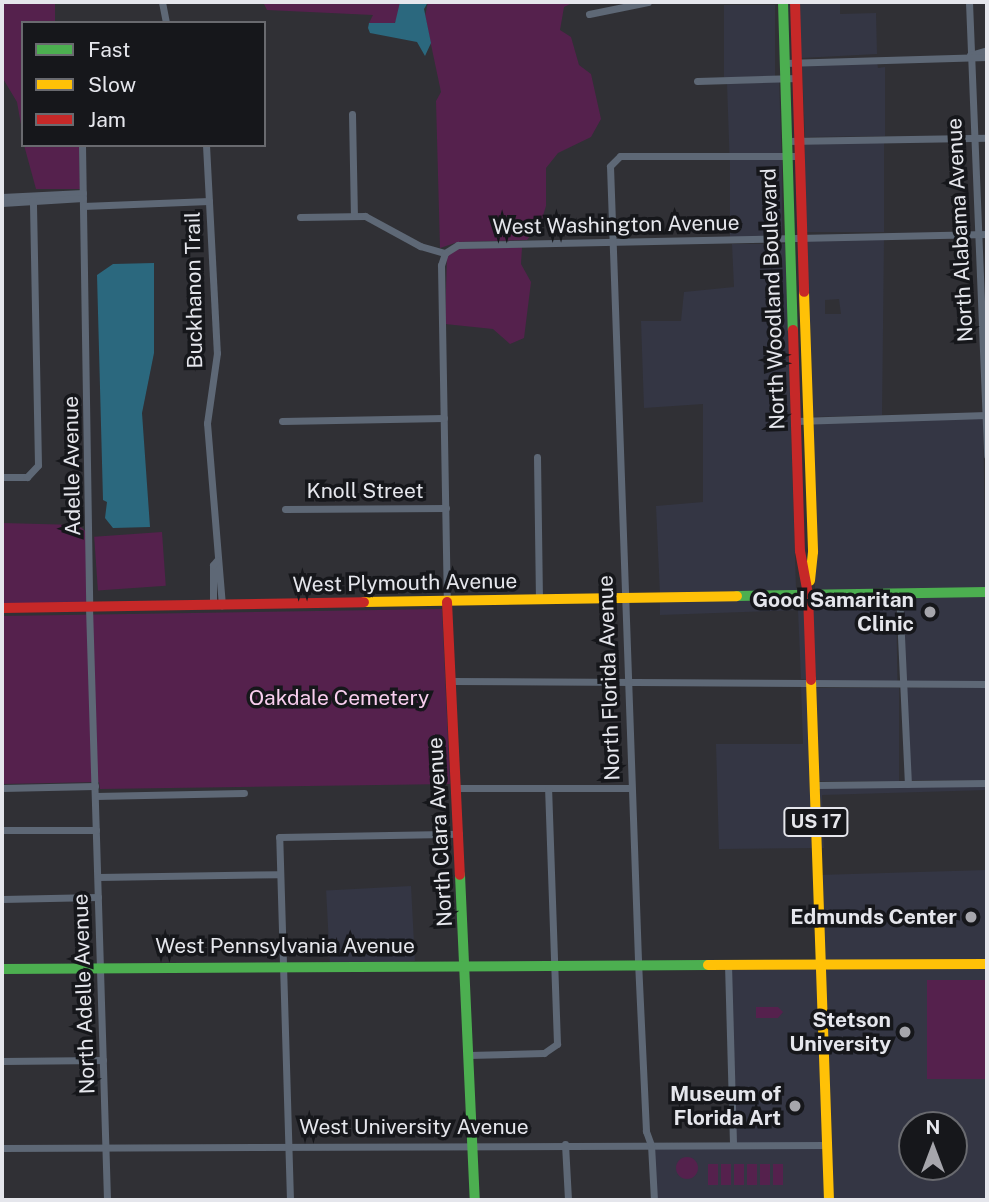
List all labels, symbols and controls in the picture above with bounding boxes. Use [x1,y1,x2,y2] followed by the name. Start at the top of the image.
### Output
[21,21,266,147] legend
[88,37,130,62] text: Fast
[88,72,136,97] text: Slow
[88,107,126,132] text: Jam
[942,117,978,343] street label: North Alabama Avenue
[756,167,790,431] street label: North Woodland Boulevard
[492,210,740,240] street label: West Washington Avenue
[180,211,208,369] street label: Buckhanon Trail
[58,396,86,536] street label: Adelle Avenue
[306,478,424,504] street label: Knoll Street
[292,568,518,598] street label: West Plymouth Avenue
[593,575,625,781] street label: North Florida Avenue
[752,587,914,637] place label: Good Samaritan Clinic
[920,602,940,622] marker: Good Samaritan Clinic
[249,685,429,711] park label: Oakdale Cemetery
[422,737,458,927] street label: North Clara Avenue
[783,806,849,838] road number: US 17
[68,893,100,1095] street label: North Adelle Avenue
[790,904,957,930] place label: Edmunds Center
[963,909,979,925] marker: Edmunds Center
[155,933,415,959] street label: West Pennsylvania Avenue
[789,1007,891,1057] place label: Stetson University
[897,1024,913,1040] marker: Stetson University
[670,1081,781,1131] place label: Museum of Florida Art
[787,1098,803,1114] marker: Museum of Florida Art
[898,1111,968,1181] north arrow
[299,1114,529,1140] street label: West University Avenue
[926,1116,940,1138] text: N

